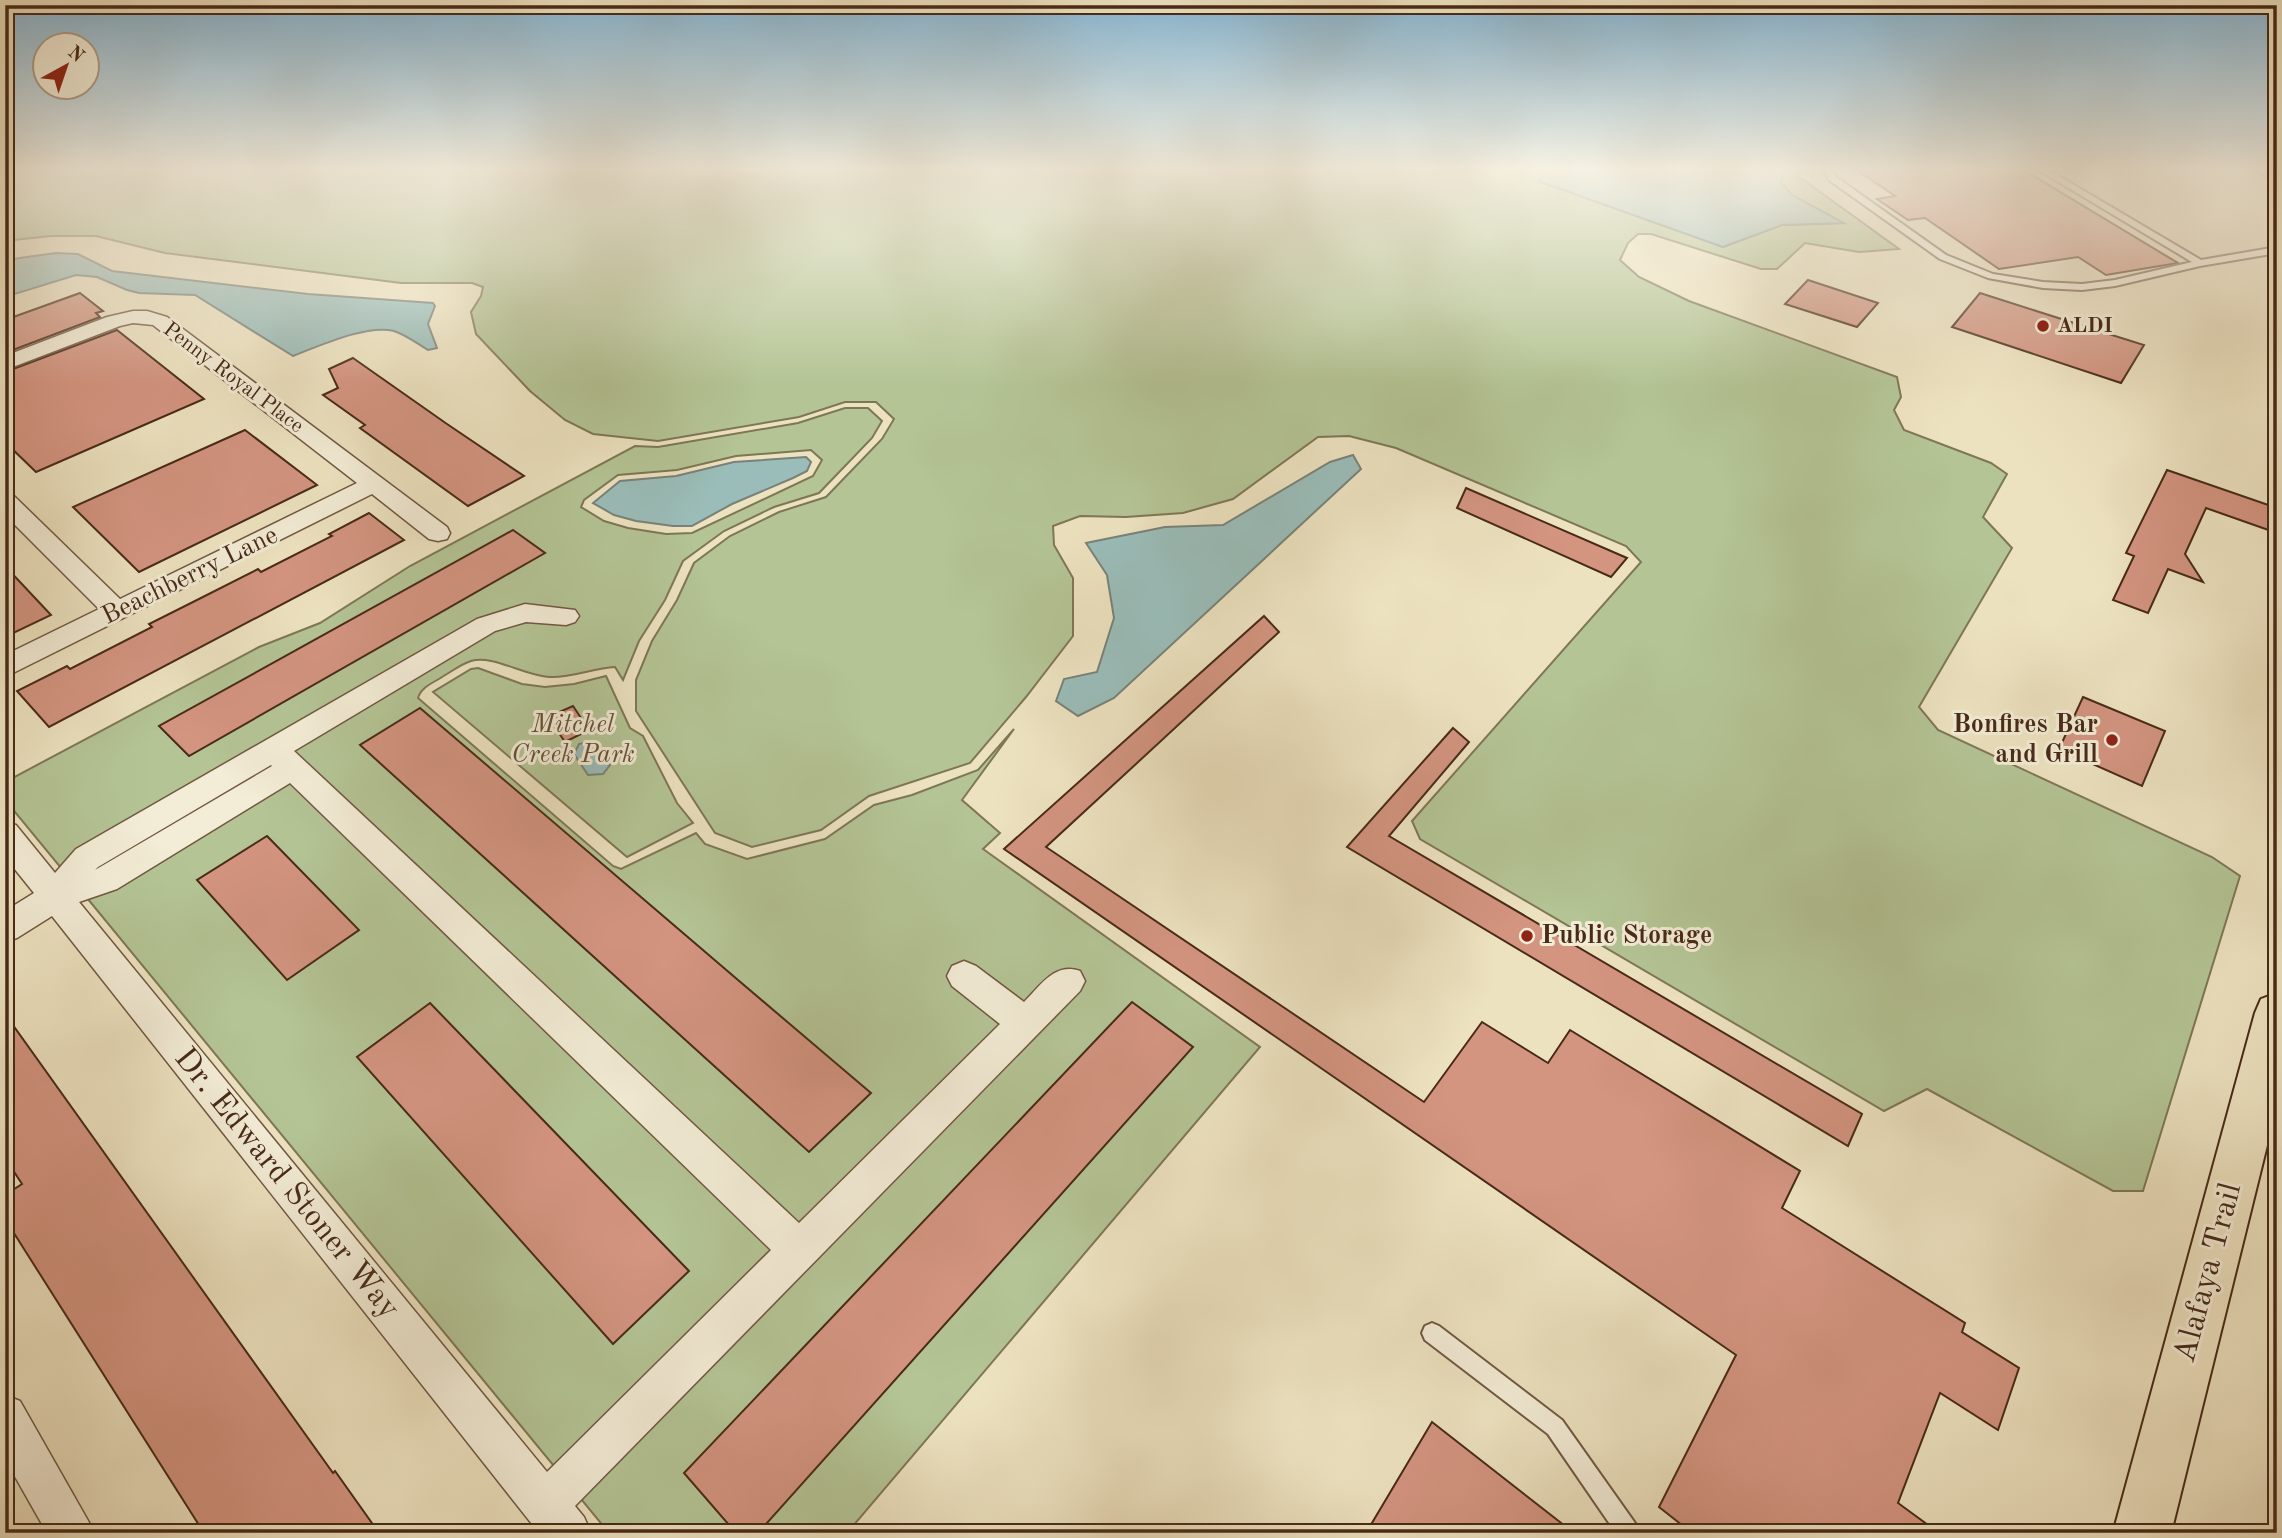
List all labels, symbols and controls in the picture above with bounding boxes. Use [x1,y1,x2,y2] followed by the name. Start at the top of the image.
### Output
[32,32,102,102] north arrow
[64,43,87,67] text: N
[2057,316,2113,337] place label: ALDI
[2035,318,2051,334] marker: ALDI
[159,319,307,437] street label: Penny Royal Place
[98,522,282,630] street label: Beachberry Lane
[511,712,635,768] park label: Mitchel Creek Park
[1952,712,2098,768] place label: Bonfires Bar and Grill
[2104,732,2120,748] marker: Bonfires Bar and Grill
[1541,923,1712,949] place label: Public Storage
[1519,928,1535,944] marker: Public Storage
[167,1043,405,1325] street label: Dr. Edward Stoner Way
[2170,1180,2248,1366] street label: Alafaya Trail

